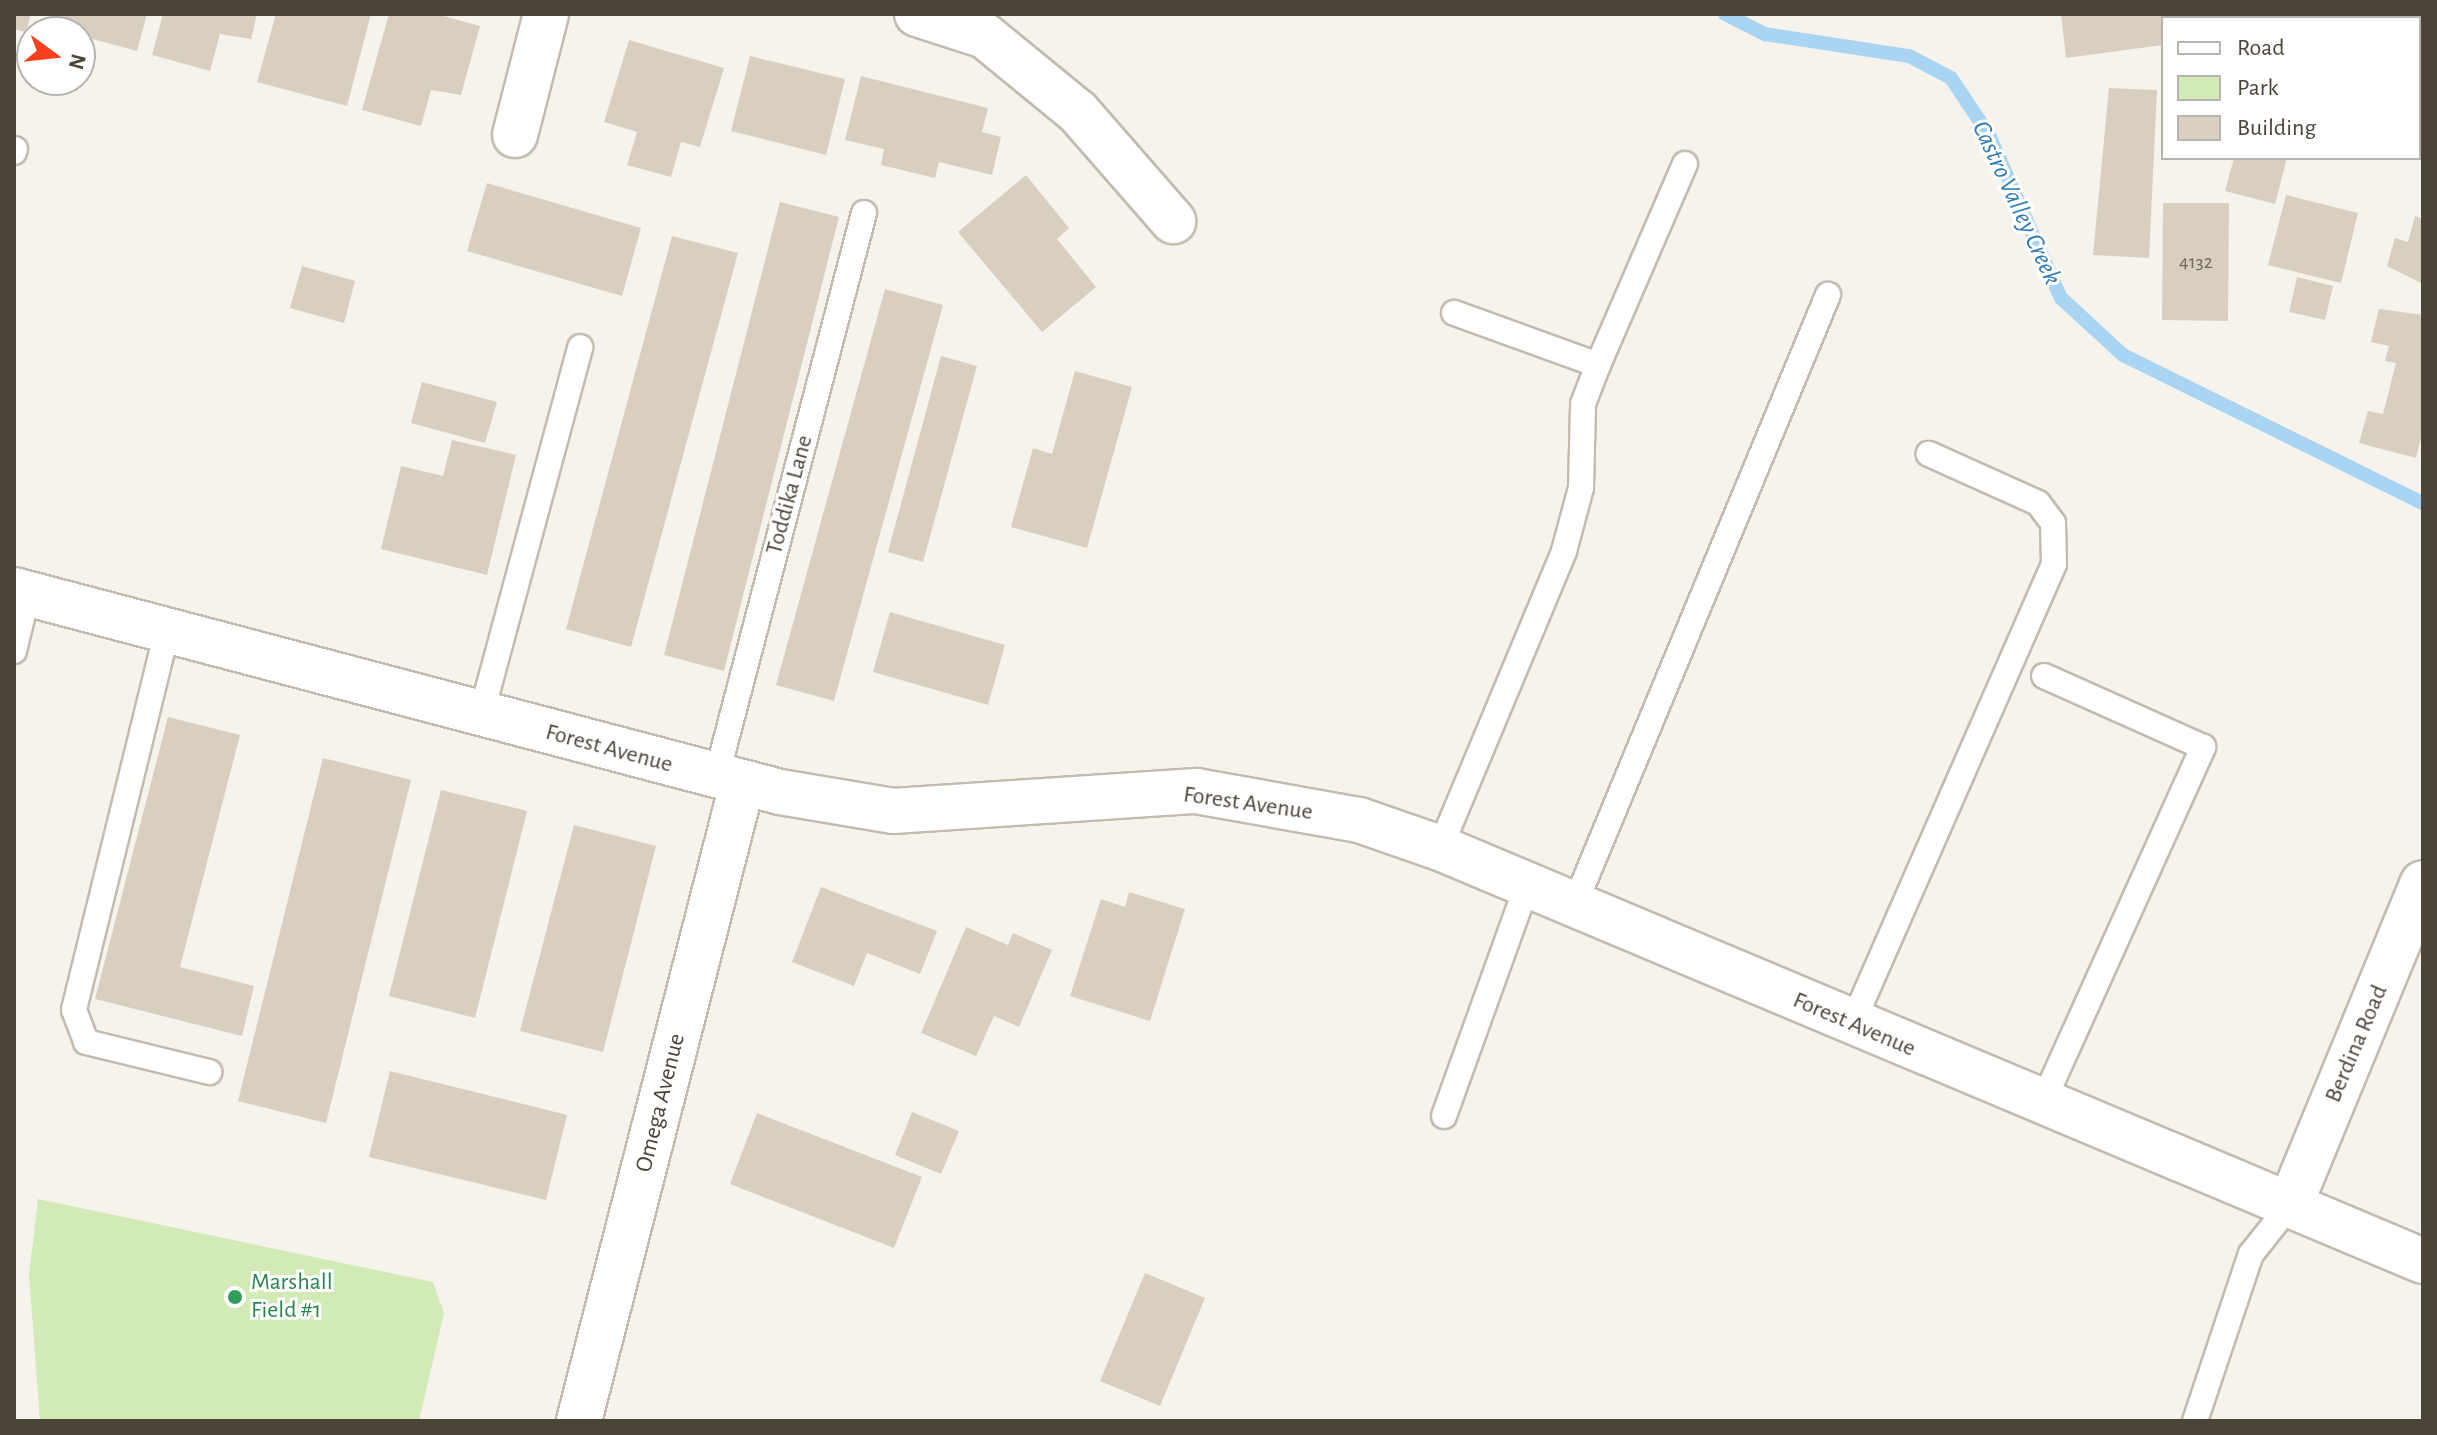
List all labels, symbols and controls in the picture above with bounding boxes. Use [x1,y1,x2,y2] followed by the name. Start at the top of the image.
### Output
[16,16,96,96] north arrow
[2161,16,2421,160] legend
[2237,36,2285,60] text: Road
[65,51,90,72] text: N
[2237,76,2278,100] text: Park
[1964,116,2068,290] water label: Castro Valley Creek
[2237,116,2316,140] text: Building
[2179,250,2213,274] house number: 4132
[760,432,820,558] street label: Toddika Lane
[542,718,676,780] street label: Forest Avenue
[1181,781,1315,827] street label: Forest Avenue
[2319,981,2395,1107] street label: Berdina Road
[1788,986,1920,1064] street label: Forest Avenue
[630,1031,692,1175] street label: Omega Avenue
[251,1269,333,1325] place label: Marshall Field #1
[226,1288,244,1306] marker: Marshall Field #1

